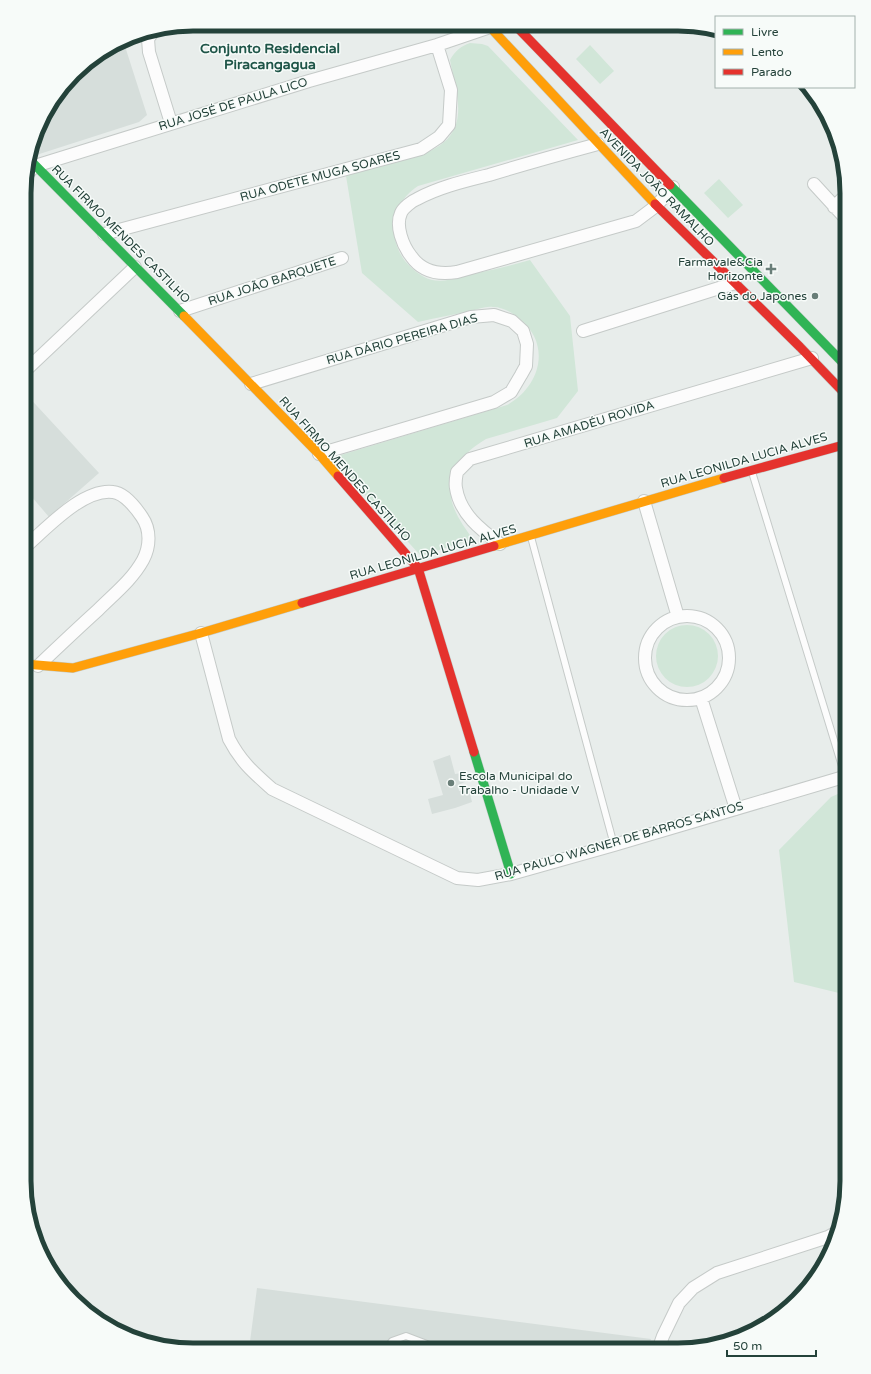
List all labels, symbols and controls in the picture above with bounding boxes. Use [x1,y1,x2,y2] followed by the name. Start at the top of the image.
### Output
[715,16,855,88] legend
[751,25,779,39] text: Livre
[200,40,340,73] district label: Conjunto Residencial Piracangagua
[751,45,784,59] text: Lento
[751,65,792,79] text: Parado
[157,75,309,133] street label: RUA JOSÉ DE PAULA LICO
[597,125,717,249] street label: AVENIDA JOÃO RAMALHO
[238,148,402,204] street label: RUA ODETE MUGA SOARES
[49,162,193,306] street label: RUA FIRMO MENDES CASTILHO
[206,254,338,308] street label: RUA JOÃO BARQUETE
[678,255,763,283] place label: Farmavale&Cia Horizonte
[766,264,776,274] marker: Farmavale&Cia Horizonte
[717,289,807,303] place label: Gás do Japones
[810,291,820,301] marker: Gás do Japones
[325,311,479,367] street label: RUA DÁRIO PEREIRA DIAS
[276,394,414,544] street label: RUA FIRMO MENDES CASTILHO
[522,397,656,451] street label: RUA AMADÉU ROVIDA
[659,429,829,491] street label: RUA LEONILDA LUCIA ALVES
[348,521,518,583] street label: RUA LEONILDA LUCIA ALVES
[459,769,580,797] place label: Escola Municipal do Trabalho - Unidade V
[446,778,456,788] marker: Escola Municipal do Trabalho - Unidade V
[493,799,745,883] street label: RUA PAULO WAGNER DE BARROS SANTOS
[727,1332,816,1358] scale bar
[733,1339,762,1353] text: 50 m

